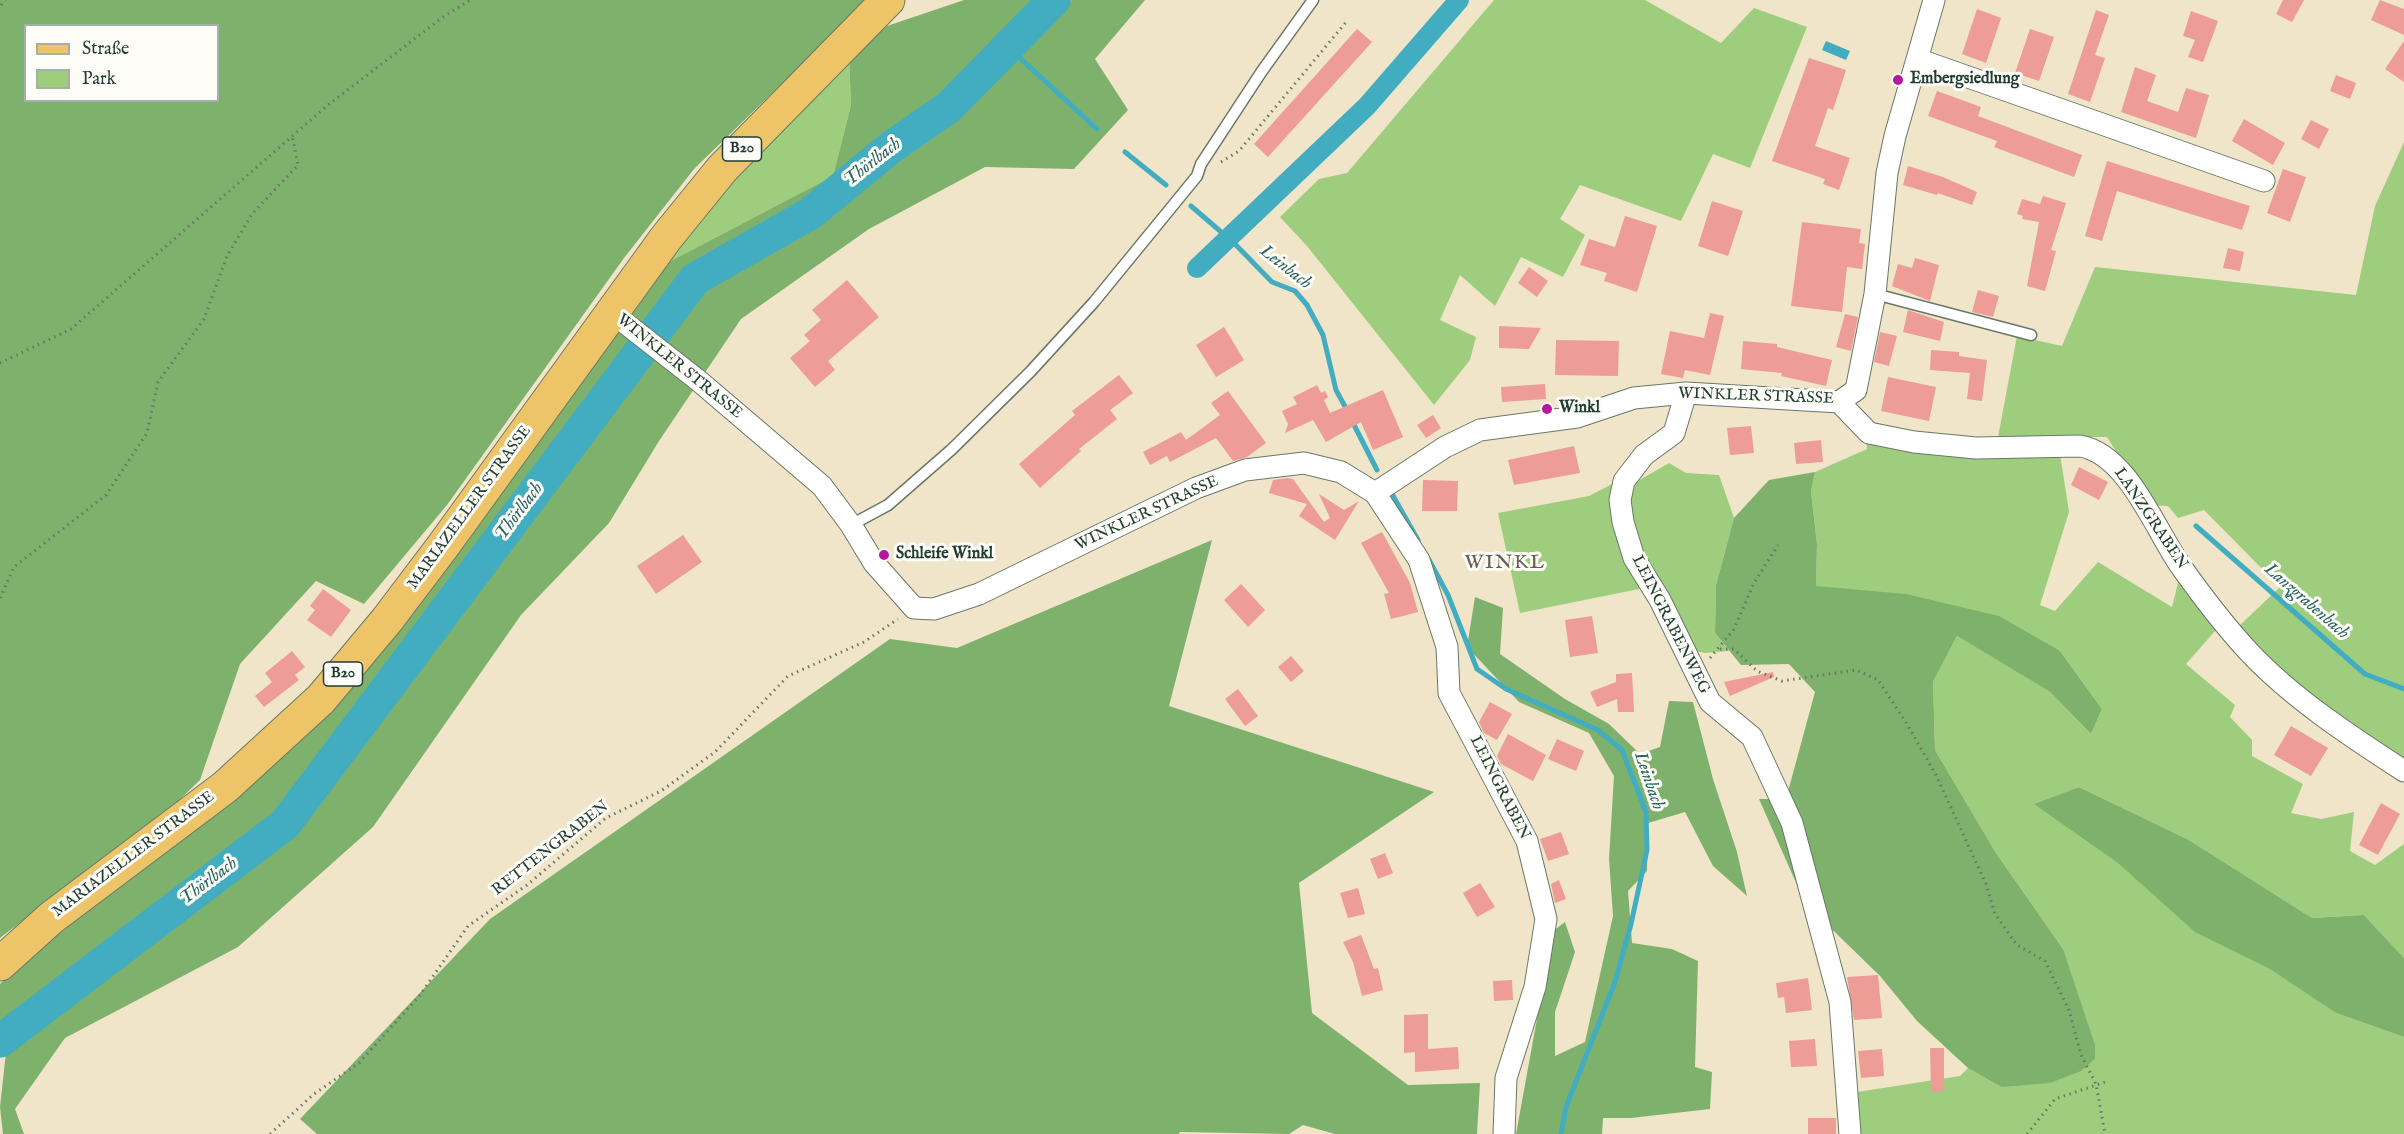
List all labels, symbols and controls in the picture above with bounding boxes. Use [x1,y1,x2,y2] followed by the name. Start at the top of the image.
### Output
[24,24,219,102] legend
[82,38,129,61] text: Straße
[82,68,116,91] text: Park
[1910,70,2019,90] place label: Embergsiedlung
[1891,73,1905,87] marker: Embergsiedlung
[840,134,906,192] water label: Thörlbach
[722,137,762,161] road number: B20
[1255,241,1315,295] water label: Leinbach
[612,310,746,424] street label: WINKLER STRASSE
[1678,385,1834,409] street label: WINKLER STRASSE
[1559,399,1600,419] place label: Winkl
[1540,402,1554,416] marker: Winkl
[404,422,536,594] street label: MARIAZELLER STRASSE
[2109,465,2191,573] street label: LANZGRABEN
[1072,472,1222,556] street label: WINKLER STRASSE
[491,479,549,545] water label: Thörlbach
[896,545,993,565] place label: Schleife Winkl
[877,548,891,562] marker: Schleife Winkl
[1464,552,1546,576] district label: WINKL
[1627,552,1713,698] street label: LEINGRABENWEG
[2259,559,2353,645] water label: Lanzgrabenbach
[324,662,362,686] road number: B20
[1465,733,1533,843] street label: LEINGRABEN
[1628,749,1668,813] water label: Leinbach
[49,788,219,922] street label: MARIAZELLER STRASSE
[489,798,613,900] street label: RETTENGRABEN
[176,853,242,911] water label: Thörlbach

